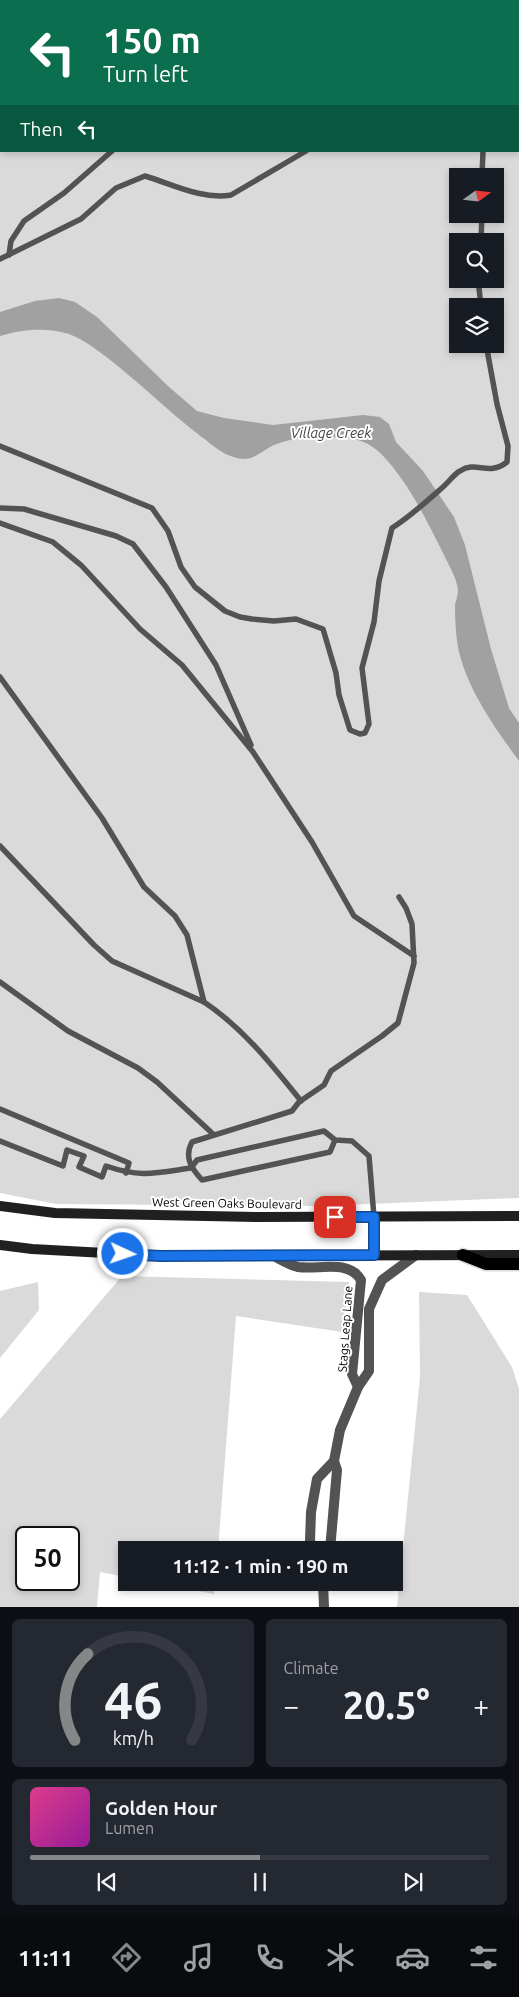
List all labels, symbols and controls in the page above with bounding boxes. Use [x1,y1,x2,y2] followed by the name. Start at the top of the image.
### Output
[20,20,85,85] icon: left
[103,20,201,60] text: 150 m
[103,61,188,86] text: Turn left
[73,115,101,143] icon: left
[20,118,63,140] text: Then
[449,168,504,222] north arrow
[449,168,504,353] map controls
[449,233,504,288] button: search
[449,298,504,353] button: layers
[291,425,372,441] water label: Village Creek
[152,1195,302,1211] street label: West Green Oaks Boulevard
[314,1196,356,1238] pin
[321,1203,349,1231] icon: arrive
[96,1227,148,1279] position arrow
[336,1285,354,1373] street label: Stags Leap Lane
[15,1526,80,1591] speed limit sign: 50
[173,1555,348,1577] text: 11:12 · 1 min · 190 m
[284,1659,339,1677] text: Climate
[103,1671,162,1729] text: 46
[343,1684,430,1726] text: 20.5°
[284,1690,299,1721] text: −
[473,1690,489,1721] text: +
[112,1728,153,1748] text: km/h
[105,1797,217,1819] text: Golden Hour
[105,1819,154,1837] text: Lumen
[93,1868,121,1896] icon: previous
[246,1868,274,1896] icon: pause
[399,1868,427,1896] icon: next
[109,1940,144,1975] icon: directions
[181,1940,216,1975] icon: music
[252,1940,287,1975] icon: phone
[323,1940,358,1975] icon: climate
[395,1940,430,1975] icon: car
[466,1940,501,1975] icon: filters
[18,1945,73,1970] text: 11:11

